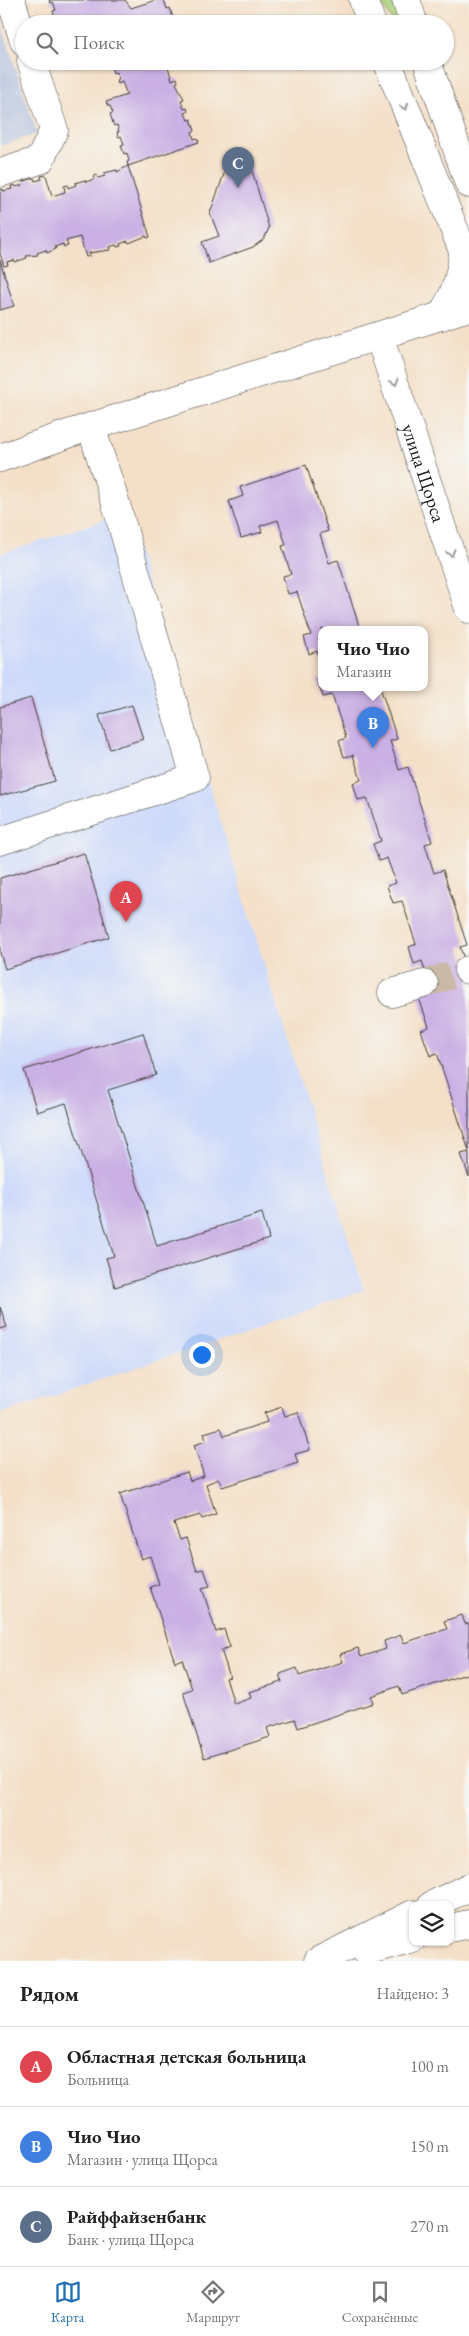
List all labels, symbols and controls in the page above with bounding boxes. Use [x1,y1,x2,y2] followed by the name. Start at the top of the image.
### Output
[15,15,454,70] search box
[33,29,61,57] icon: search
[73,30,125,55] text: Поиск
[399,102,409,110] one-way arrow
[222,147,254,188] pin: C
[389,377,399,385] one-way arrow
[396,420,452,526] street label: улица Щорса
[445,548,455,556] one-way arrow
[318,626,428,691] popup
[336,636,410,661] text: Чио Чио
[336,661,391,682] text: Магазин
[357,707,389,748] pin: B
[110,881,142,922] pin: A
[189,1342,215,1368] your location
[409,1901,454,1946] map controls
[409,1901,454,1946] button: layers
[20,1980,79,2007] text: Рядом
[377,1983,449,2004] text: Найдено: 3
[67,2044,306,2069] text: Областная детская больница
[30,2056,42,2077] text: A
[410,2056,449,2077] text: 100 m
[67,2069,129,2090] text: Больница
[67,2124,141,2149] text: Чио Чио
[31,2136,41,2157] text: B
[410,2136,449,2157] text: 150 m
[67,2149,218,2170] text: Магазин · улица Щорса
[67,2204,206,2229] text: Райффайзенбанк
[30,2216,42,2237] text: C
[410,2216,449,2237] text: 270 m
[67,2229,194,2250] text: Банк · улица Щорса
[51,2278,84,2326] tab: Карта
[186,2278,240,2326] tab: Маршрут
[342,2278,418,2326] tab: Сохранённые

